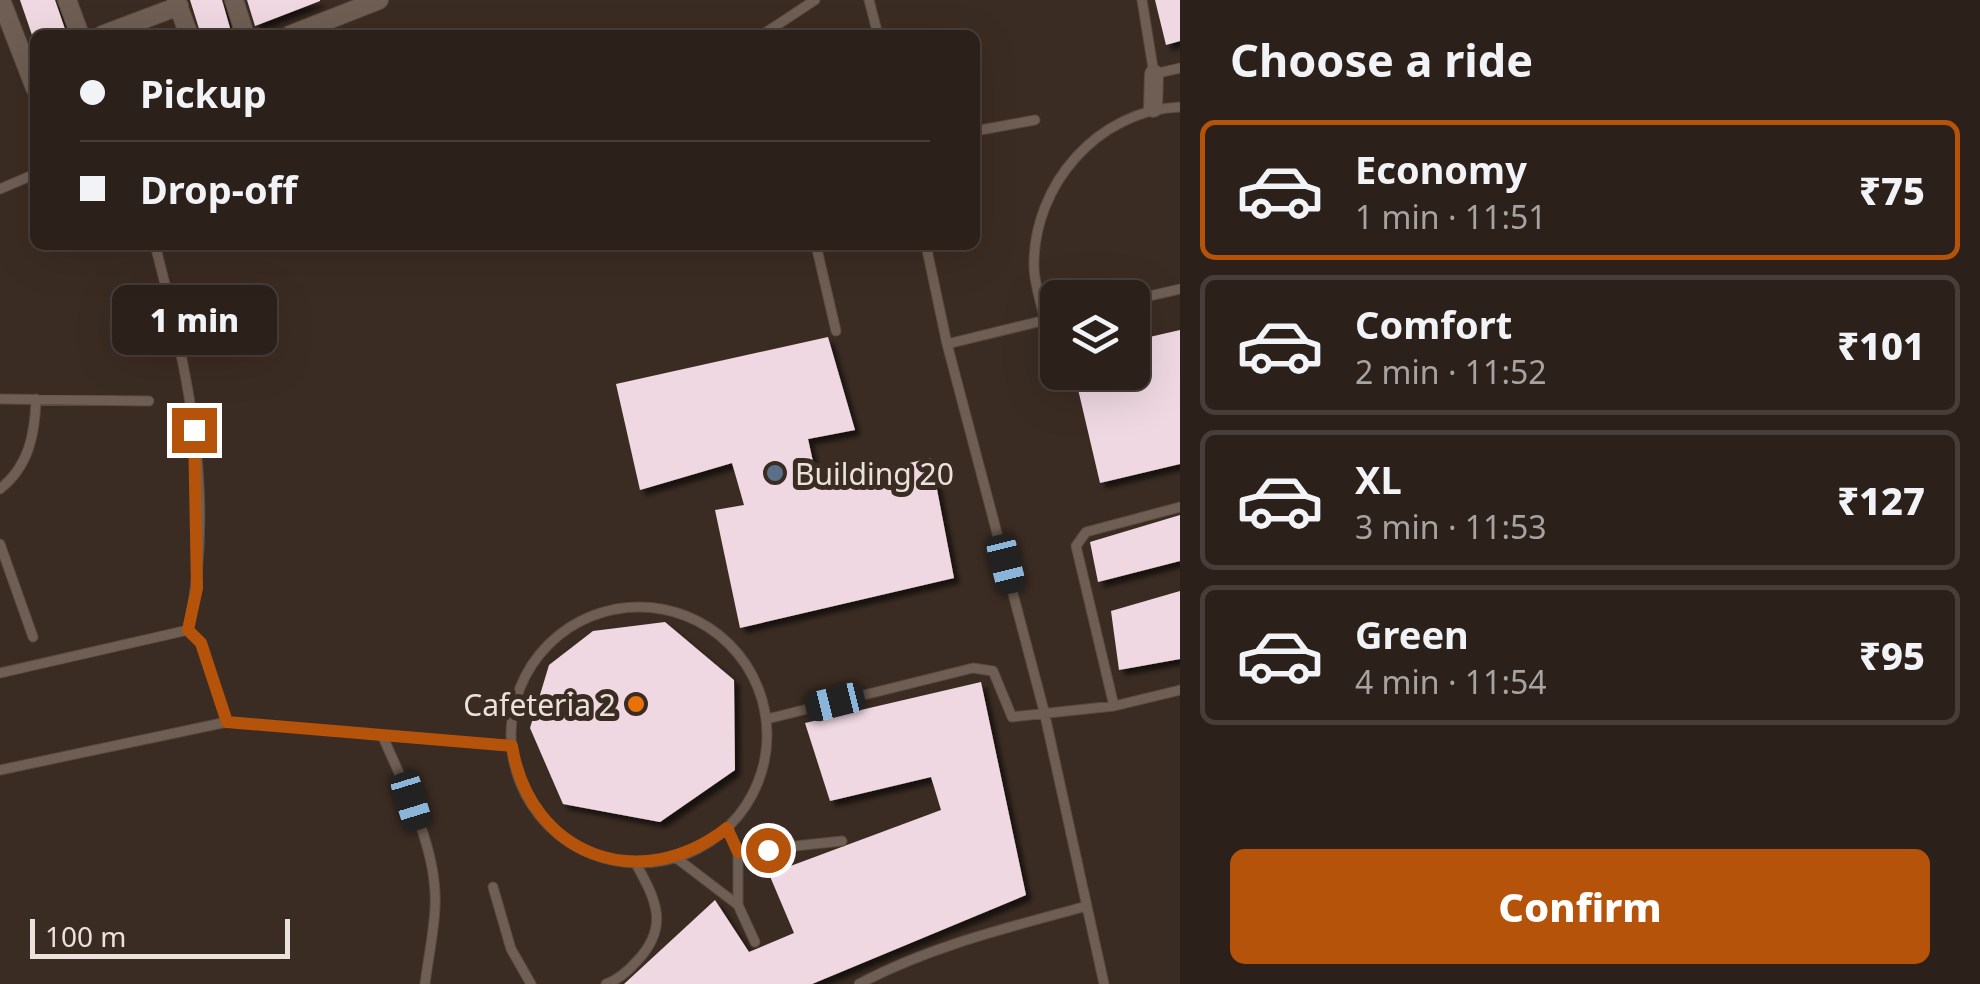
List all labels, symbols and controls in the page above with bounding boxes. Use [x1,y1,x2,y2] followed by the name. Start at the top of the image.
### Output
[1230,29,1533,90] text: Choose a ride
[140,67,267,119] text: Pickup
[1355,143,1527,195] text: Economy
[1235,145,1325,235] icon: car
[140,163,297,215] text: Drop-off
[1859,164,1925,216] text: ₹75
[1355,195,1547,238] text: 1 min · 11:51
[1040,280,1150,390] map controls
[1040,280,1150,390] button: layers
[111,285,276,355] callout: 1 min
[150,298,239,341] text: 1 min
[1355,298,1512,350] text: Comfort
[1235,300,1325,390] icon: car
[1837,319,1925,371] text: ₹101
[1355,350,1547,393] text: 2 min · 11:52
[172,408,217,453] route end
[795,453,954,494] place label: Building 20
[1355,453,1402,505] text: XL
[1235,455,1325,545] icon: car
[764,462,786,484] marker: Building 20
[1837,474,1925,526] text: ₹127
[1355,505,1547,548] text: 3 min · 11:53
[984,531,1028,597] car
[1355,608,1469,660] text: Green
[1235,610,1325,700] icon: car
[1859,629,1925,681] text: ₹95
[1355,660,1547,703] text: 4 min · 11:54
[802,680,868,724] car
[463,684,616,725] place label: Cafeteria 2
[625,693,647,715] marker: Cafeteria 2
[388,768,434,834] car
[746,828,791,873] route start
[1230,849,1930,964] button: Confirm
[30,914,290,958] scale bar
[45,917,127,955] text: 100 m

